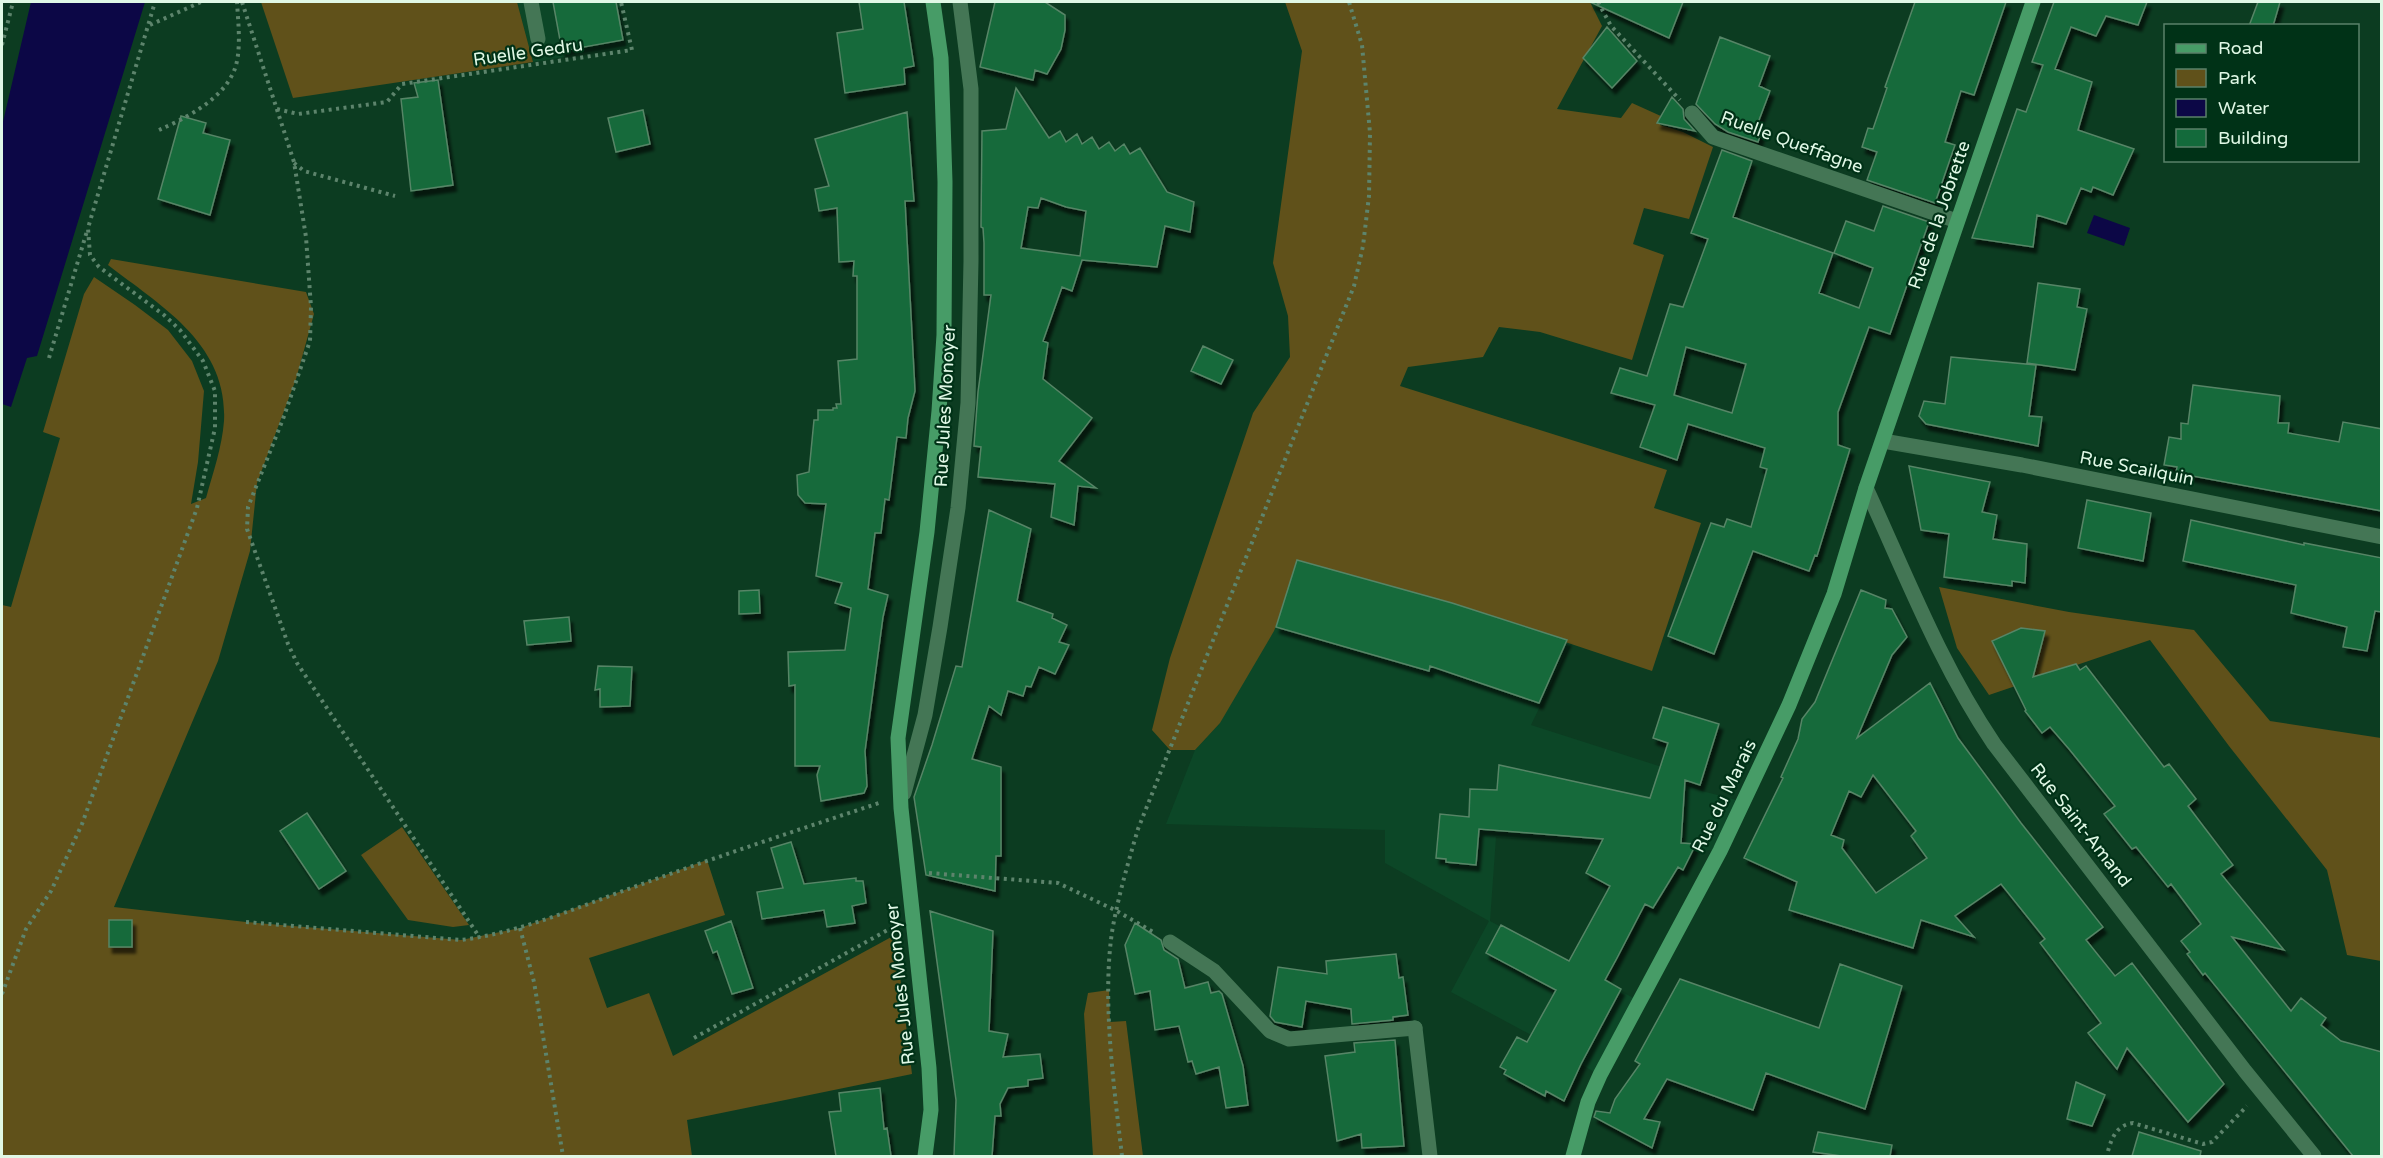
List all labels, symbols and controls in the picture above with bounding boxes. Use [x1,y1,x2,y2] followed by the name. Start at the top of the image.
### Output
[2164,24,2359,162] legend
[472,33,584,71] street label: Ruelle Gedru
[2218,37,2263,59] text: Road
[2218,67,2257,89] text: Park
[2218,97,2269,119] text: Water
[1718,106,1866,178] street label: Ruelle Queffagne
[2218,127,2288,149] text: Building
[1903,138,1975,292] street label: Rue de la Jobrette
[930,324,960,488] street label: Rue Jules Monoyer
[2078,446,2196,490] street label: Rue Scailquin
[1687,736,1761,856] street label: Rue du Marais
[2026,759,2136,891] street label: Rue Saint-Amand
[881,902,919,1066] street label: Rue Jules Monoyer

